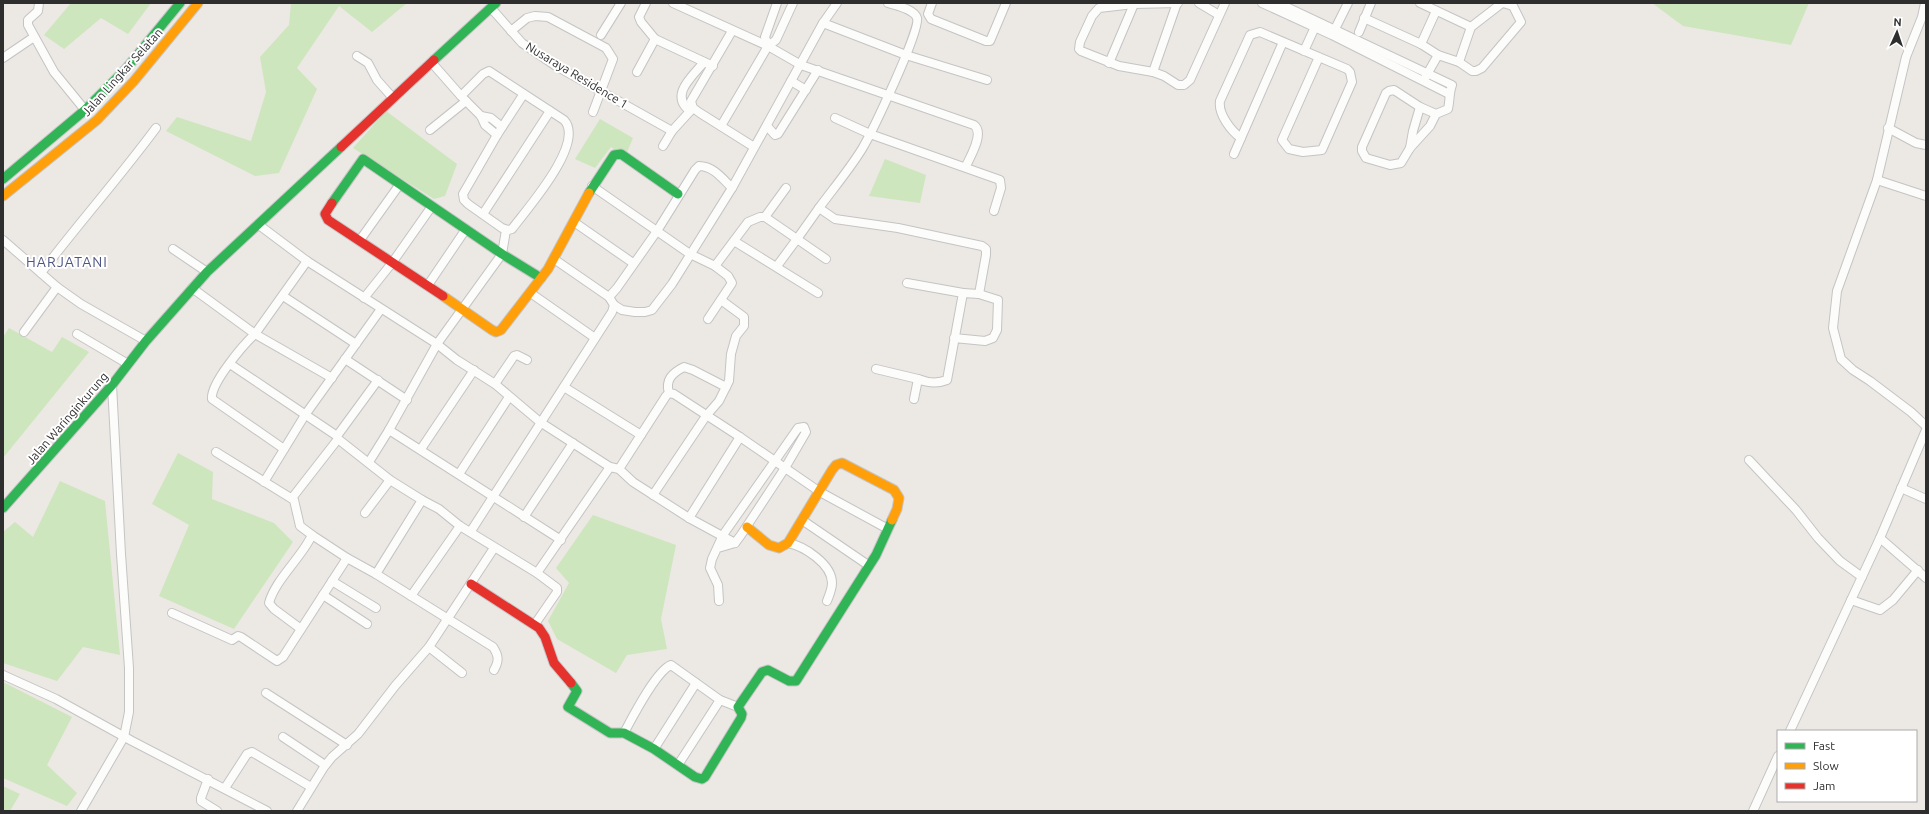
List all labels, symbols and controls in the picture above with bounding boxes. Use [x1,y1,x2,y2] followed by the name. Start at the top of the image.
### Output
[1877,12,1917,52] north arrow
[1893,16,1902,28] text: N
[79,26,165,118] street label: Jalan Lingkar Selatan
[524,39,630,111] street label: Nusaraya Residence 1
[26,254,108,270] district label: HARJATANI
[24,370,110,466] street label: Jalan Waringinkurung
[1777,730,1917,802] legend
[1813,739,1835,752] text: Fast
[1813,759,1839,772] text: Slow
[1813,779,1835,792] text: Jam

